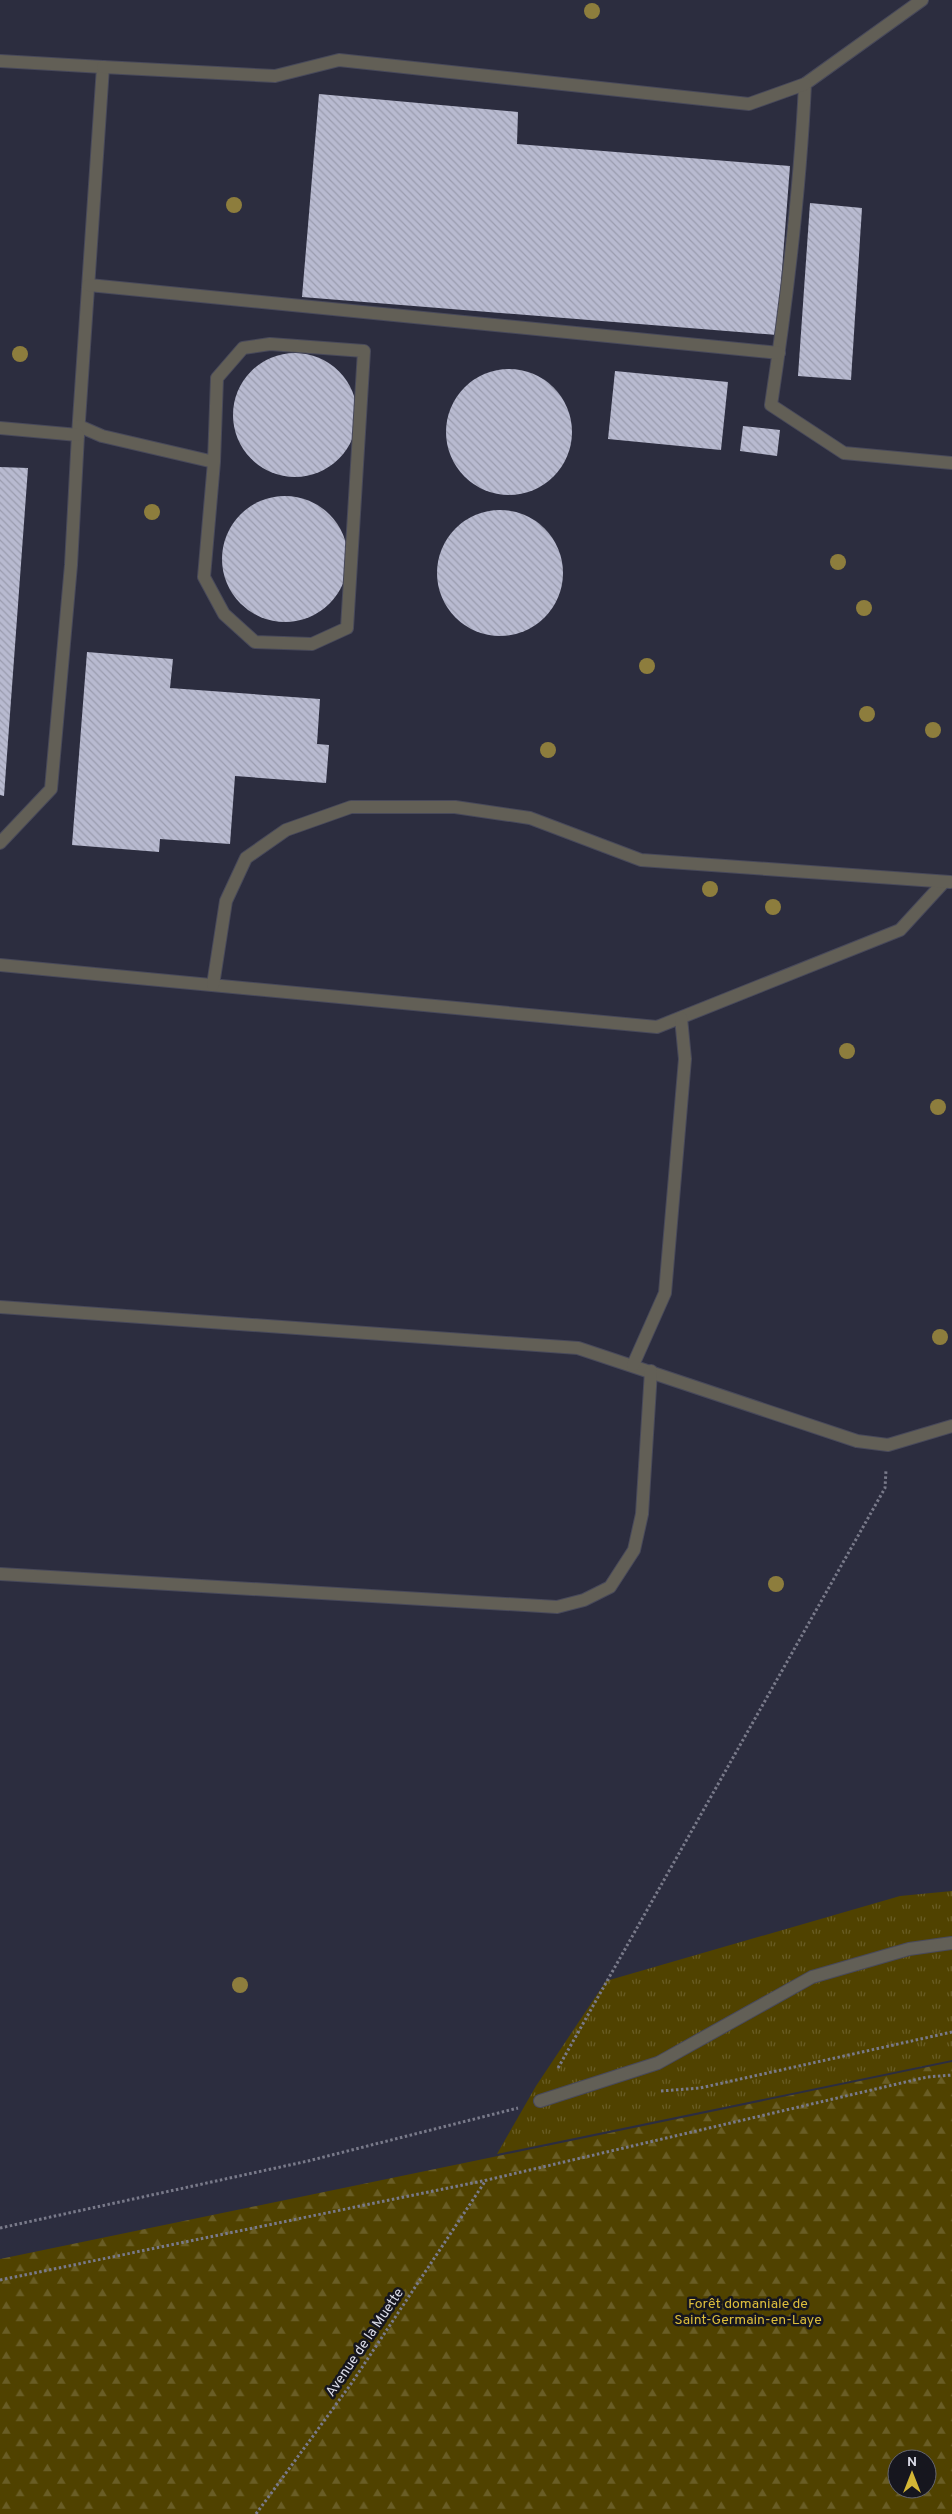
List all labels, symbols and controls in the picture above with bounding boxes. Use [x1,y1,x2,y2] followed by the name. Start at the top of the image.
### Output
[323,2285,408,2400] street label: Avenue de la Muette
[674,2296,822,2329] park label: Forêt domaniale de Saint-Germain-en-Laye
[887,2449,937,2499] north arrow
[907,2454,917,2471] text: N

